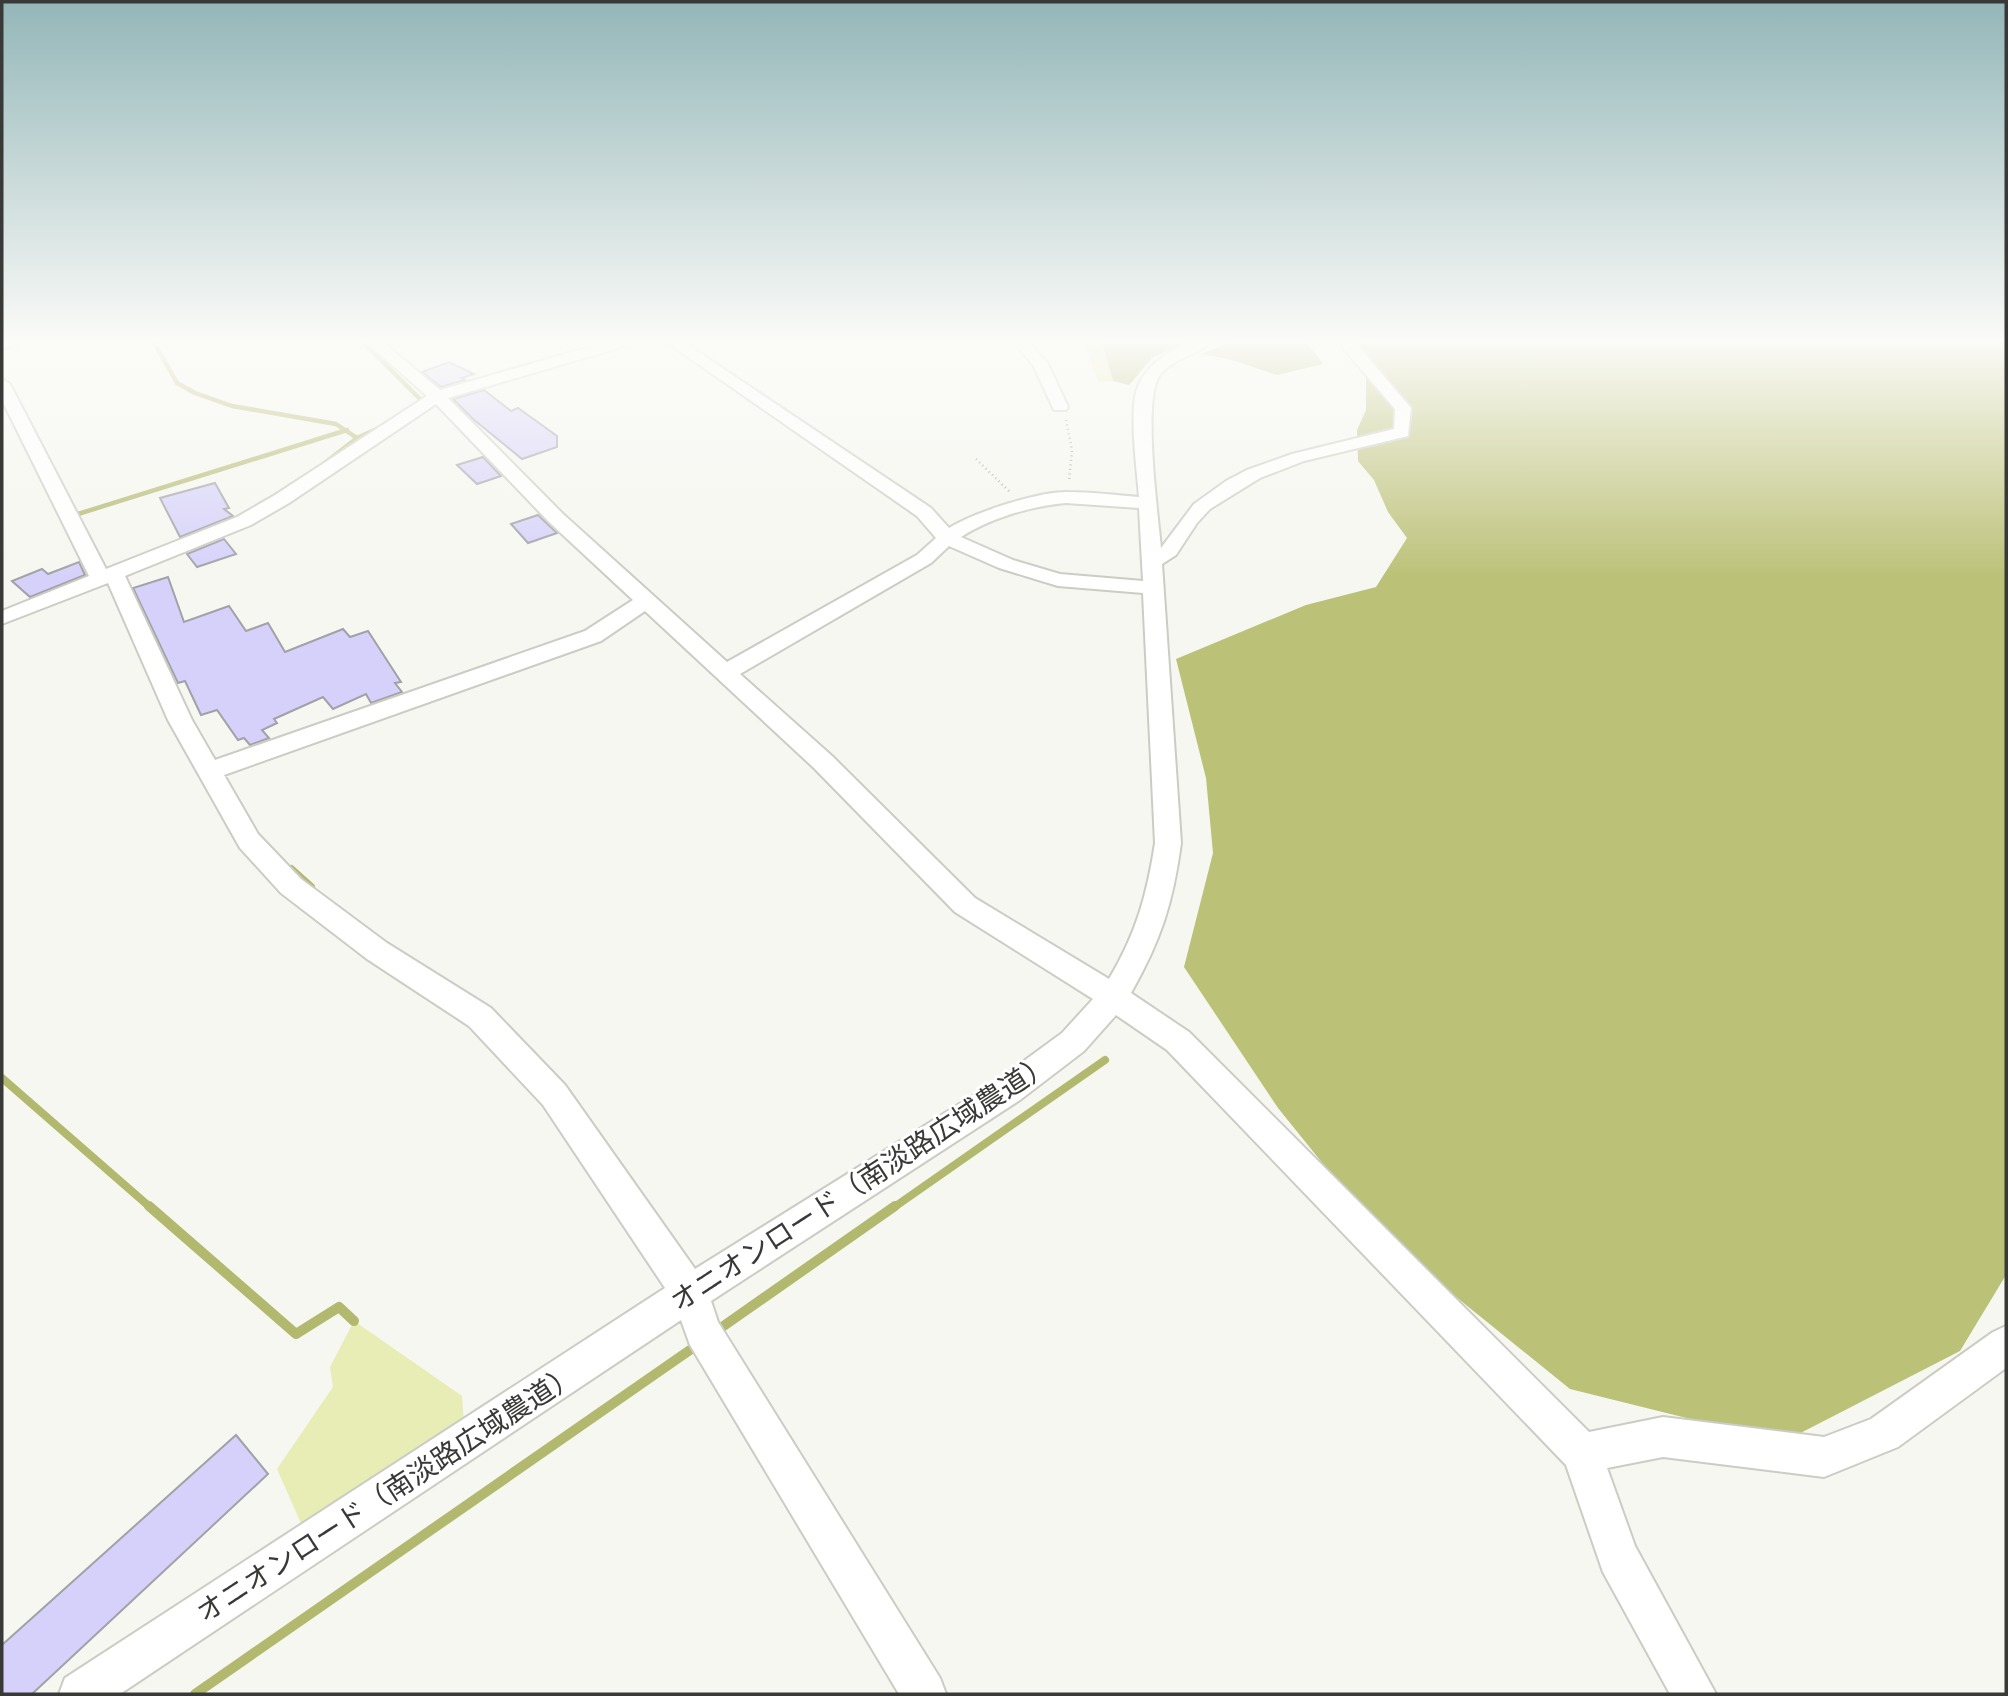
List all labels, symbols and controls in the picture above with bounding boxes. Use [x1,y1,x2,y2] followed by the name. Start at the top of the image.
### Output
[661,1041,1059,1320] street label: オニオンロード（南淡路広域農道）
[187,1352,585,1631] street label: オニオンロード（南淡路広域農道）

